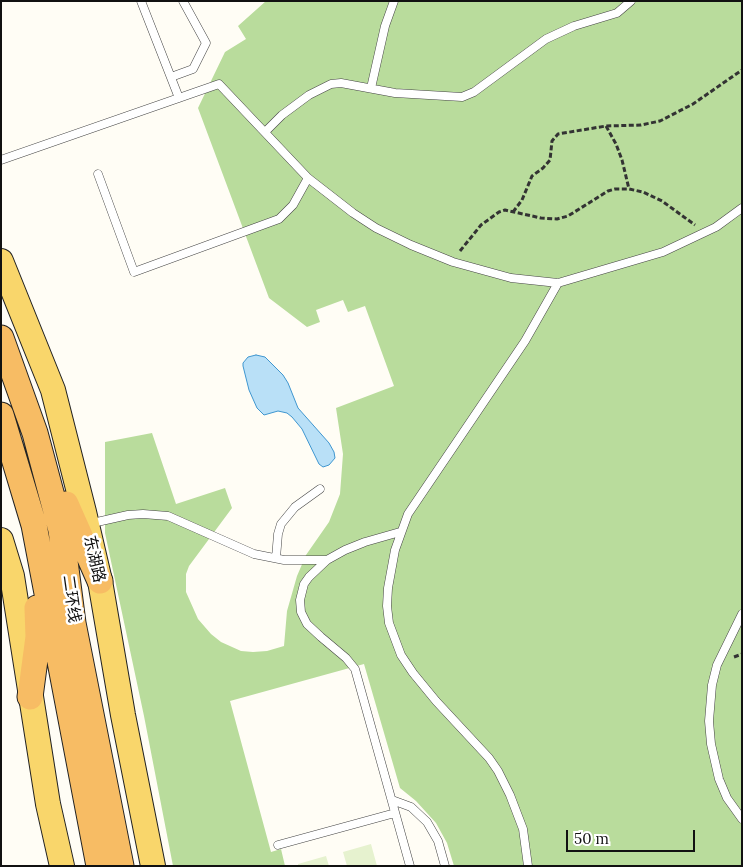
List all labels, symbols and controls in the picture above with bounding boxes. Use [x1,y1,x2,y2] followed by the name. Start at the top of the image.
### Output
[79,533,109,585] street label: 东湖路
[58,574,84,624] street label: 二环线
[568,820,697,852] scale bar
[574,829,609,848] text: 50 m

